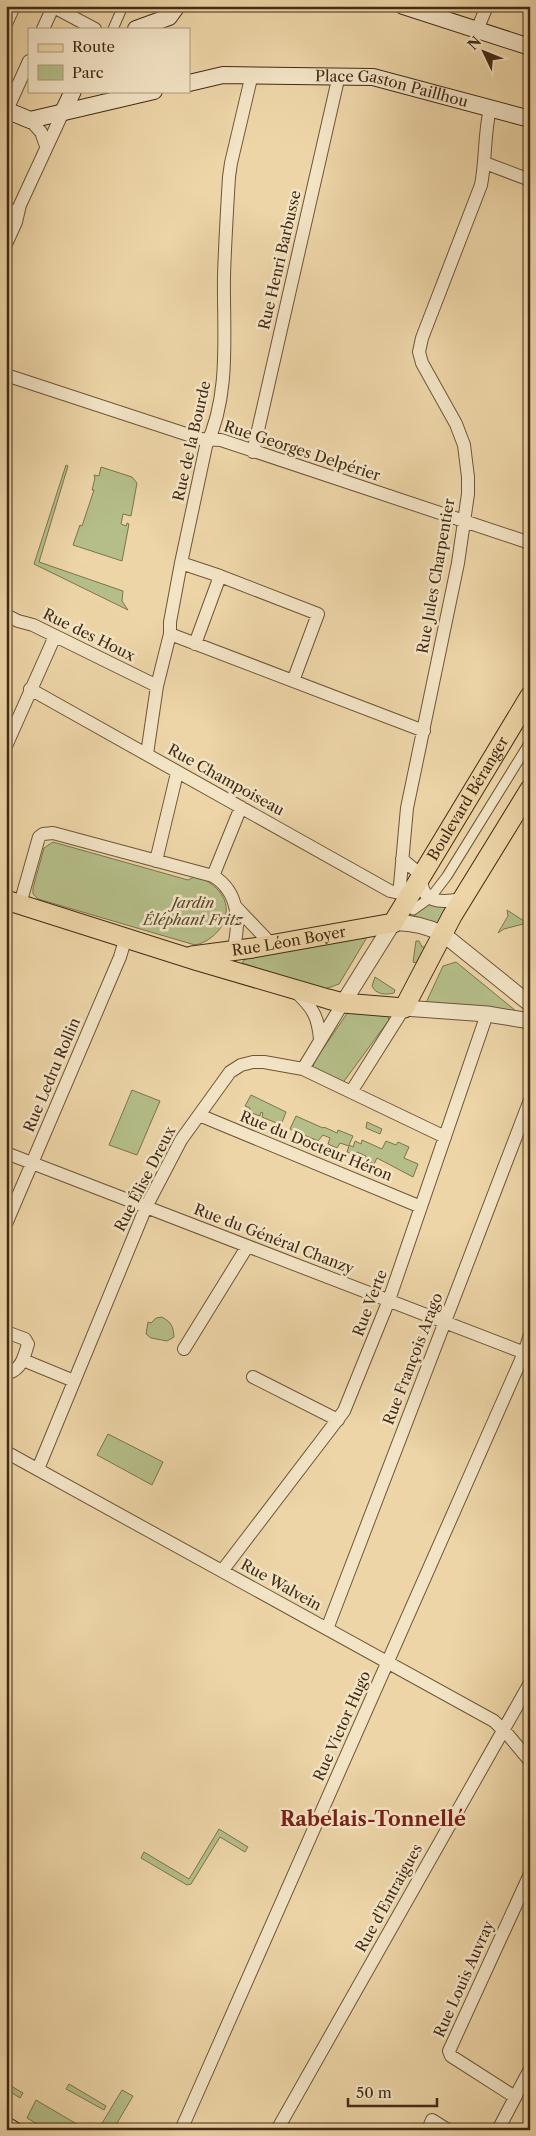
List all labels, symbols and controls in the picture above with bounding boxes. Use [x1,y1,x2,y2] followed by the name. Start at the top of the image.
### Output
[28,28,190,92] legend
[458,28,508,78] north arrow
[464,33,485,54] text: N
[72,37,115,56] text: Route
[72,63,104,82] text: Parc
[315,66,470,111] street label: Place Gaston Paillhou
[254,188,305,331] street label: Rue Henri Barbusse
[168,379,215,503] street label: Rue de la Bourde
[221,416,384,485] street label: Rue Georges Delpérier
[413,496,459,655] street label: Rue Jules Charpentier
[40,604,139,665] street label: Rue des Houx
[423,732,513,864] street label: Boulevard Béranger
[165,740,288,820] street label: Rue Champoiseau
[142,893,244,929] park label: Jardin Éléphant Fritz
[231,921,348,960] street label: Rue Léon Boyer
[19,1014,84,1135] street label: Rue Ledru Rollin
[237,1106,396,1185] street label: Rue du Docteur Héron
[110,1123,179,1235] street label: Rue Élise Dreux
[191,1199,358,1278] street label: Rue du Général Chanzy
[348,1267,391,1339] street label: Rue Verte
[379,1290,446,1428] street label: Rue François Arago
[238,1555,325,1615] street label: Rue Walvein
[309,1668,374,1784] street label: Rue Victor Hugo
[280,1807,466,1831] district label: Rabelais-Tonnellé
[351,1840,426,1955] street label: Rue d'Entraigues
[429,1917,498,2040] street label: Rue Louis Auvray
[348,2076,437,2108] scale bar
[356,2083,392,2102] text: 50 m

